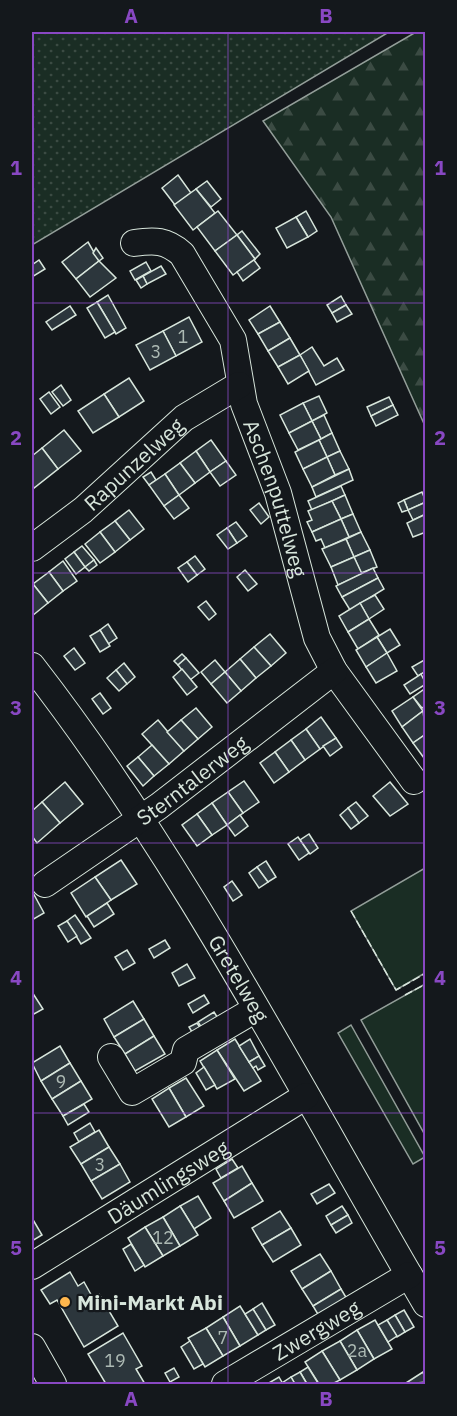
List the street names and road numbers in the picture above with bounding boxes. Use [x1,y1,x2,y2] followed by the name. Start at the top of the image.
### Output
[78,411,190,517] street label: Rapunzelweg
[237,415,314,580] street label: Aschenputtelweg
[131,729,253,831] street label: Sterntalerweg
[202,929,276,1027] street label: Gretelweg
[102,1133,234,1230] street label: Däumlingsweg
[267,1293,365,1367] street label: Zwergweg

